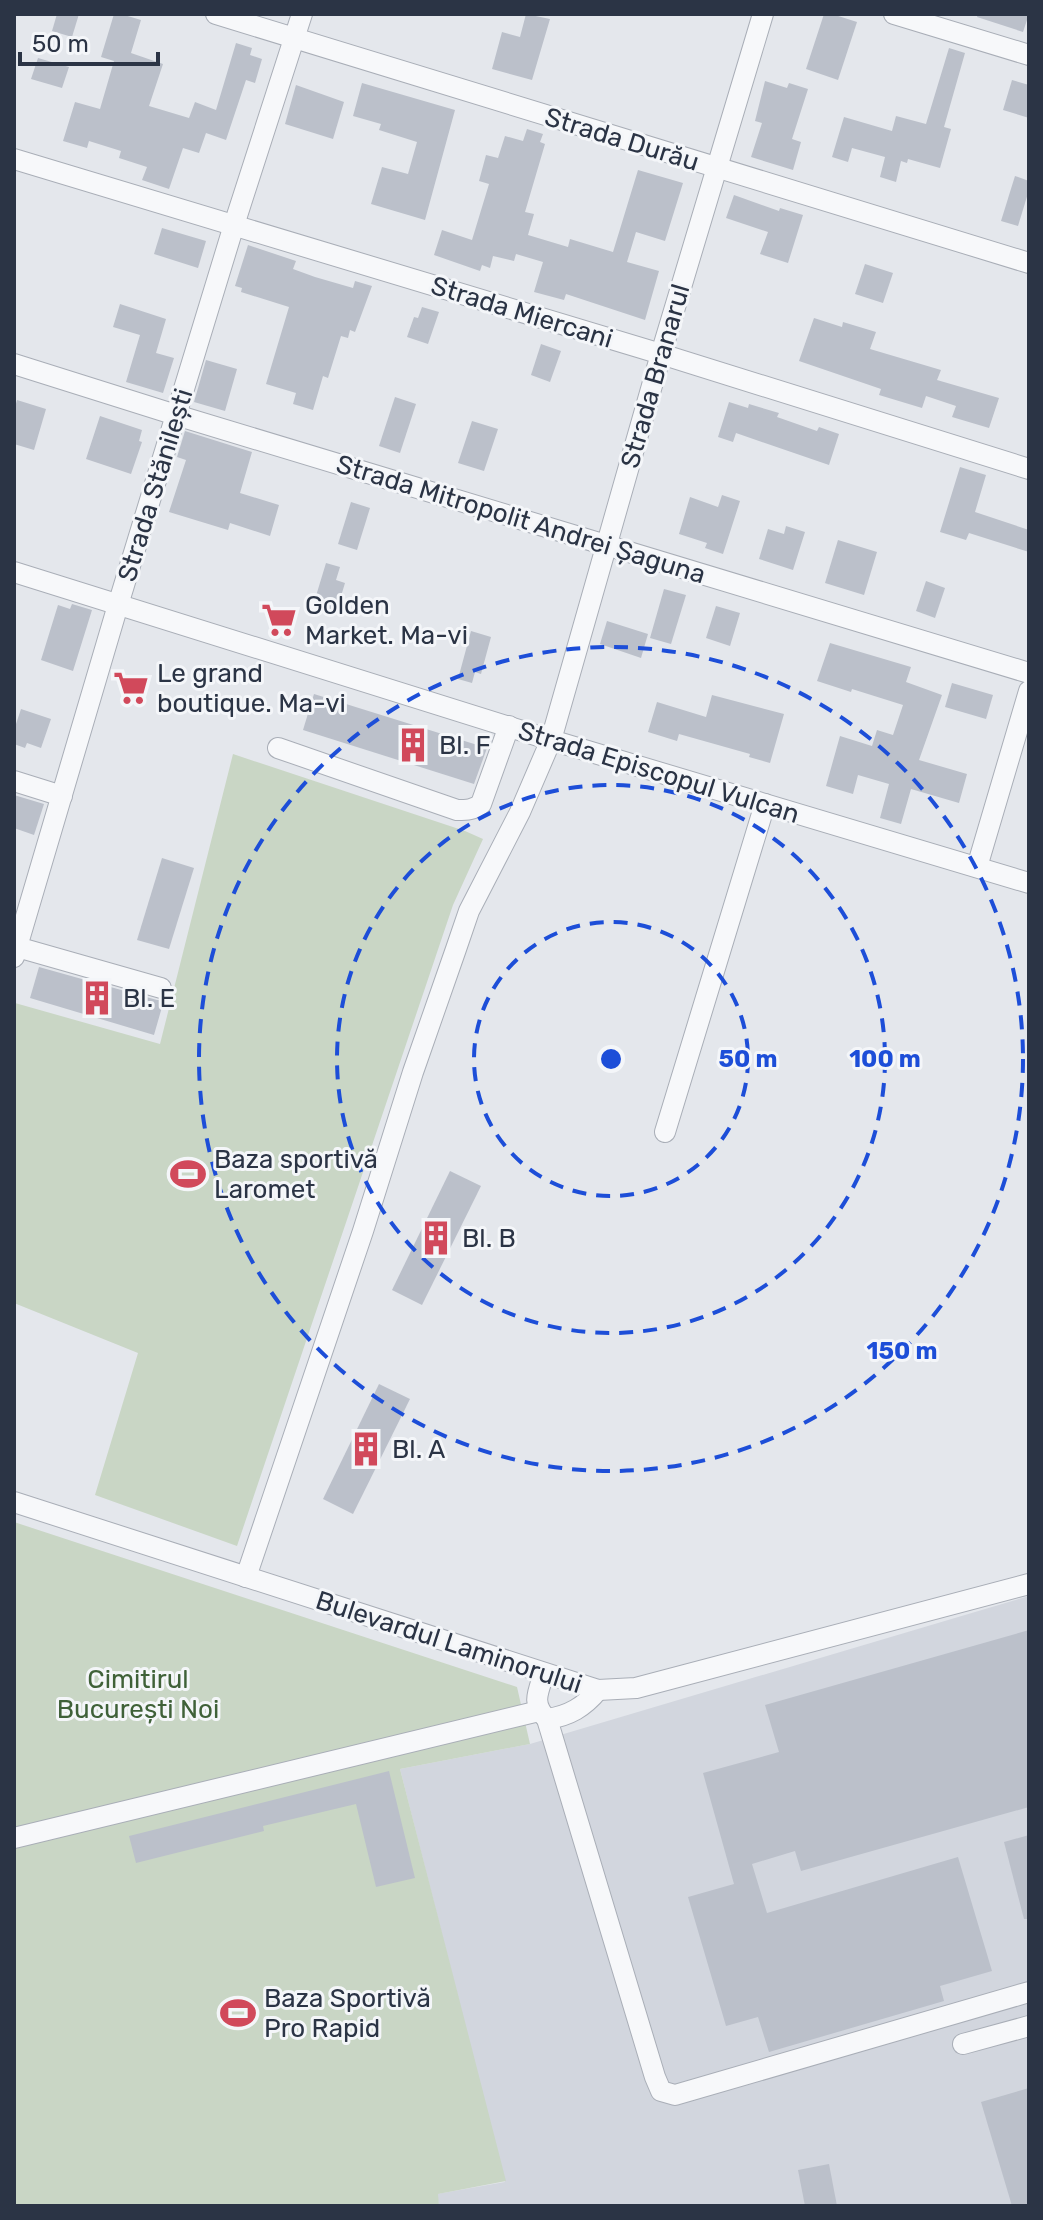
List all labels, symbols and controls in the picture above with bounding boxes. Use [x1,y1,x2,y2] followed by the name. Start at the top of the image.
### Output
[20,16,158,66] scale bar
[32,30,89,58] text: 50 m
[541,101,703,178] street label: Strada Durău
[427,270,616,355] street label: Strada Miercani
[614,281,697,472] street label: Strada Branarul
[111,385,200,585] street label: Strada Stănilești
[333,448,709,590] street label: Strada Mitropolit Andrei Șaguna
[305,590,468,651] place label: Golden Market. Ma-vi
[260,601,298,639] supermarket icon: Golden Market. Ma-vi
[157,658,346,719] place label: Le grand boutique. Ma-vi
[112,669,150,707] supermarket icon: Le grand boutique. Ma-vi
[515,715,803,830] street label: Strada Episcopul Vulcan
[394,726,432,764] building icon: Bl. F
[439,730,491,761] place label: Bl. F
[78,979,116,1017] building icon: Bl. E
[123,983,175,1014] place label: Bl. E
[597,1045,625,1073] centre of rings
[719,1045,777,1073] text: 50 m
[849,1045,921,1073] text: 100 m
[214,1144,378,1205] place label: Baza sportivă Laromet
[169,1155,207,1193] sports icon: Baza sportivă Laromet
[417,1219,455,1257] building icon: Bl. B
[462,1223,516,1254] place label: Bl. B
[867,1337,937,1365] text: 150 m
[347,1430,385,1468] building icon: Bl. A
[392,1434,445,1465] place label: Bl. A
[312,1585,586,1700] street label: Bulevardul Laminorului
[57,1664,219,1725] park label: Cimitirul București Noi
[264,1983,431,2044] place label: Baza Sportivă Pro Rapid
[219,1994,257,2032] sports icon: Baza Sportivă Pro Rapid

